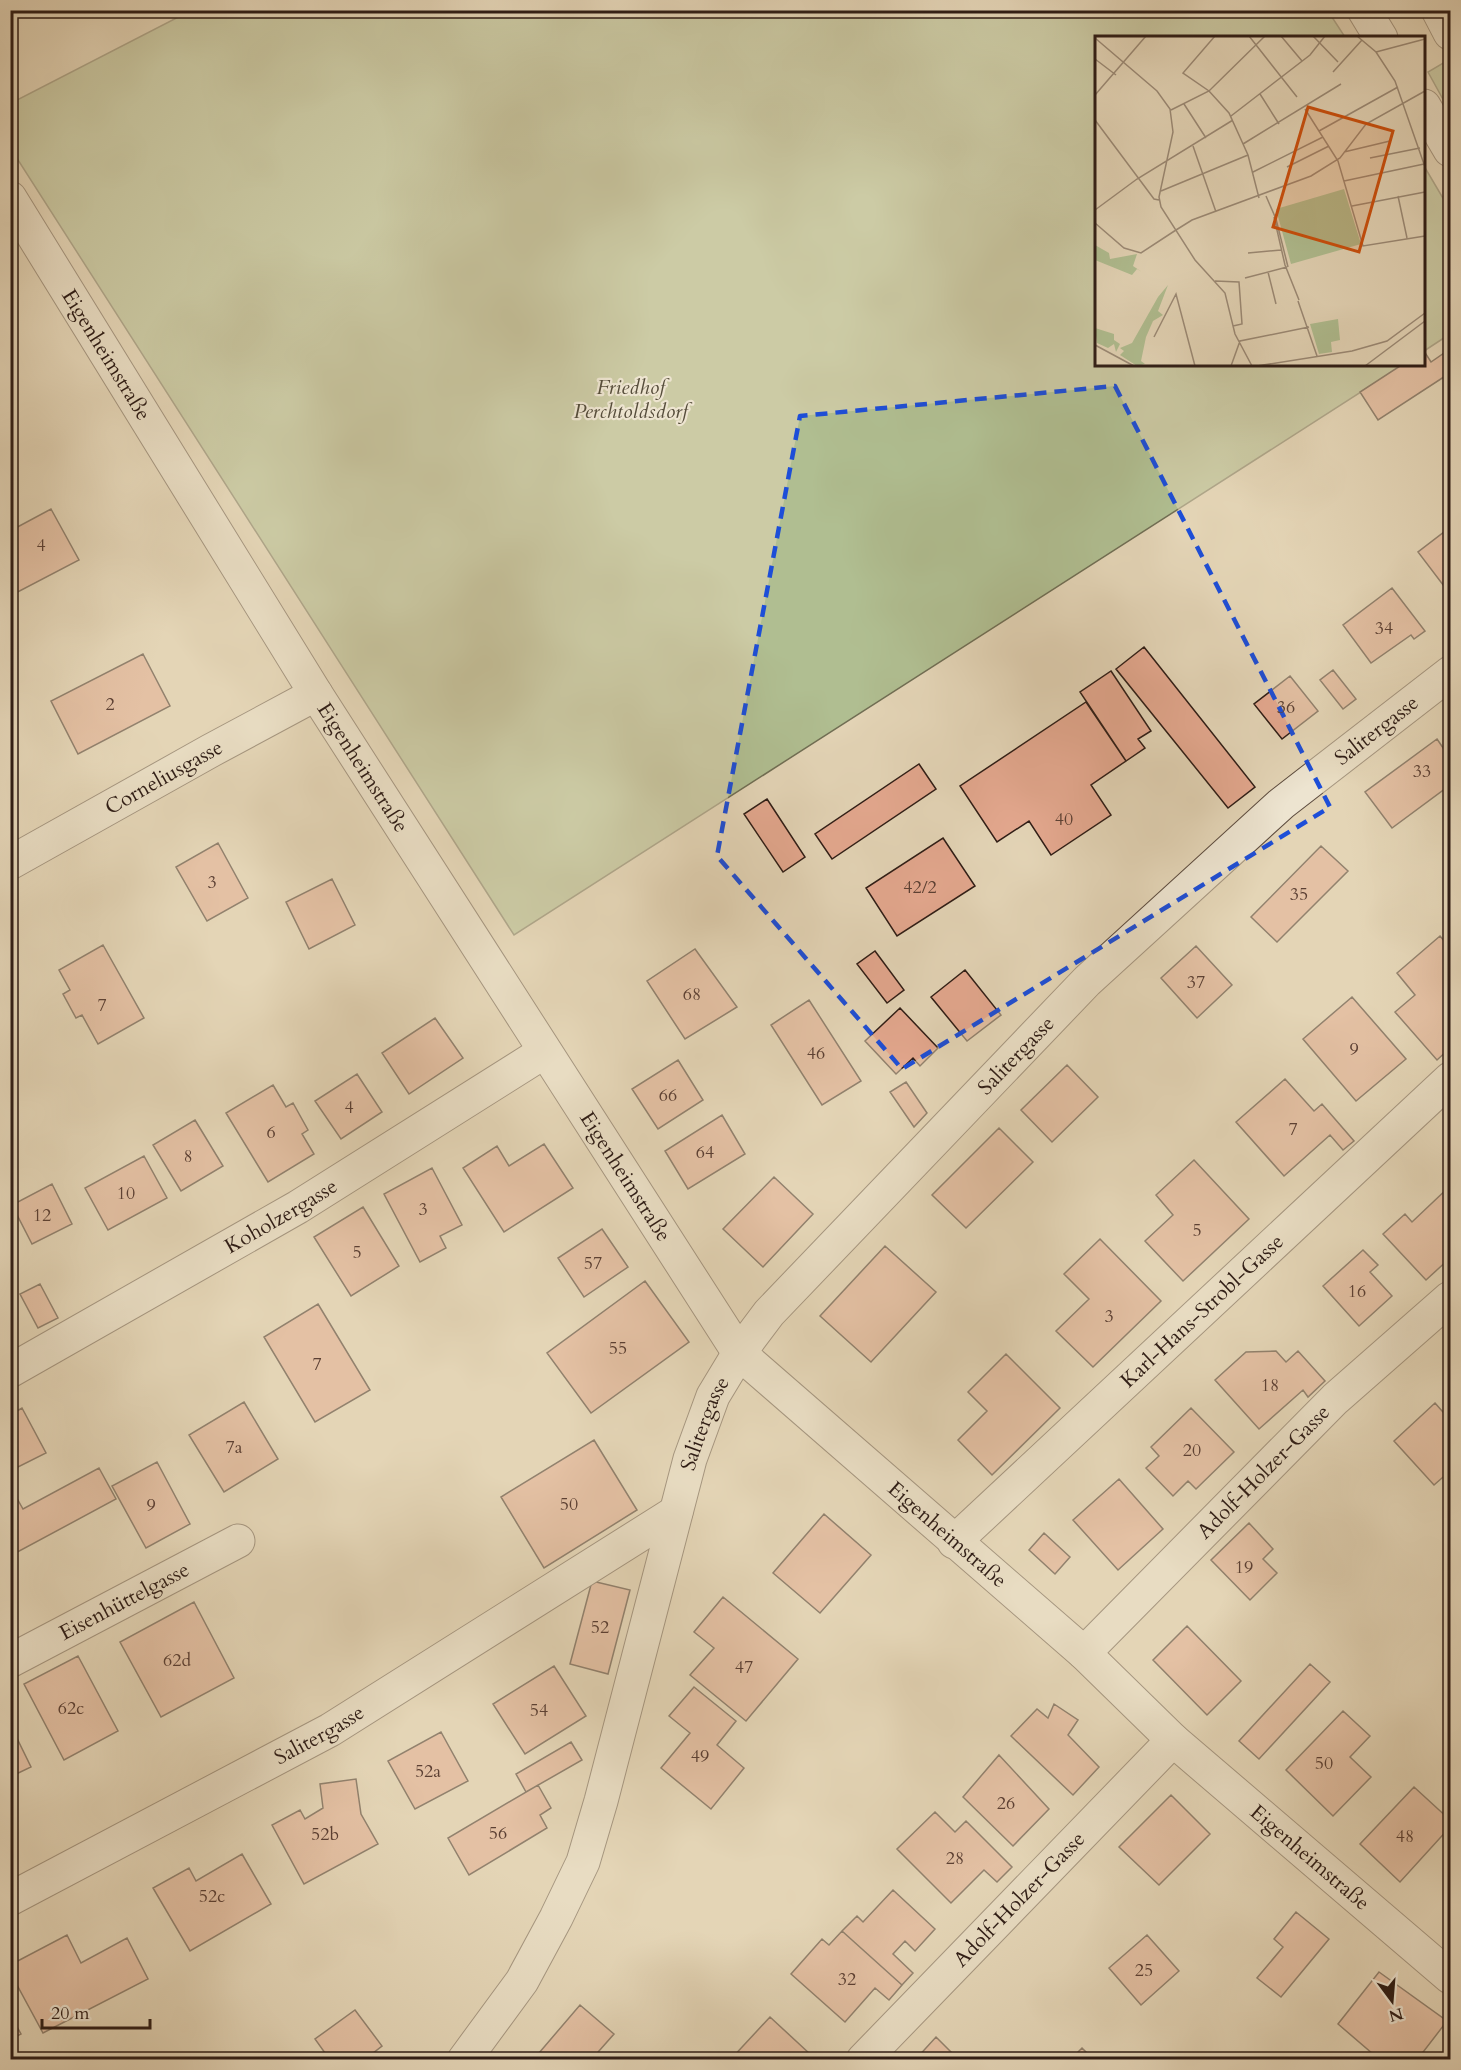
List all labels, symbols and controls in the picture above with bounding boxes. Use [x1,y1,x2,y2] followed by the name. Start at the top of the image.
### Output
[1095,36,1425,366] inset map
[55,284,158,426] street label: Eigenheimstraße
[574,373,693,426] park label: Friedhof Perchtoldsdorf
[36,533,46,558] house number: 4
[1375,616,1393,641] house number: 34
[1329,689,1425,772] street label: Salitergasse
[105,692,115,717] house number: 2
[1277,695,1295,720] house number: 36
[310,697,415,838] street label: Eigenheimstraße
[100,733,228,822] street label: Corneliusgasse
[1413,759,1431,784] house number: 33
[1055,807,1073,832] house number: 40
[207,870,217,895] house number: 3
[903,875,937,900] house number: 42/2
[1290,882,1308,907] house number: 35
[1187,970,1205,995] house number: 37
[683,982,701,1007] house number: 68
[97,993,107,1018] house number: 7
[971,1010,1061,1101] street label: Salitergasse
[1349,1037,1359,1062] house number: 9
[807,1041,825,1066] house number: 46
[659,1083,677,1108] house number: 66
[344,1095,354,1120] house number: 4
[573,1106,678,1247] street label: Eigenheimstraße
[1288,1117,1298,1142] house number: 7
[266,1120,276,1145] house number: 6
[696,1140,714,1165] house number: 64
[183,1144,193,1169] house number: 8
[219,1172,343,1261] street label: Koholzergasse
[117,1181,135,1206] house number: 10
[418,1197,428,1222] house number: 3
[33,1203,51,1228] house number: 12
[1192,1218,1202,1243] house number: 5
[1114,1228,1290,1395] street label: Karl-Hans-Strobl-Gasse
[352,1240,362,1265] house number: 5
[584,1251,602,1276] house number: 57
[1348,1279,1366,1304] house number: 16
[1104,1304,1114,1329] house number: 3
[609,1336,627,1361] house number: 55
[312,1352,322,1377] house number: 7
[674,1371,737,1474] street label: Salitergasse
[1261,1373,1279,1398] house number: 18
[1191,1398,1337,1546] street label: Adolf-Holzer-Gasse
[226,1435,243,1460] house number: 7a
[1183,1438,1201,1463] house number: 20
[881,1475,1013,1595] street label: Eigenheimstraße
[560,1492,578,1517] house number: 50
[146,1493,156,1518] house number: 9
[54,1555,194,1648] street label: Eisenhüttelgasse
[1235,1555,1253,1580] house number: 19
[591,1615,609,1640] house number: 52
[163,1648,191,1673] house number: 62d
[735,1655,753,1680] house number: 47
[58,1696,84,1721] house number: 62c
[269,1698,370,1772] street label: Salitergasse
[530,1698,548,1723] house number: 54
[691,1744,709,1769] house number: 49
[1315,1751,1333,1776] house number: 50
[415,1759,441,1784] house number: 52a
[997,1791,1015,1816] house number: 26
[1244,1798,1376,1917] street label: Eigenheimstraße
[489,1821,507,1846] house number: 56
[311,1822,339,1847] house number: 52b
[1396,1824,1414,1849] house number: 48
[947,1825,1092,1974] street label: Adolf-Holzer-Gasse
[946,1846,964,1871] house number: 28
[199,1884,225,1909] house number: 52c
[1135,1958,1153,1983] house number: 25
[838,1967,856,1992] house number: 32
[1362,1971,1422,2031] north arrow
[42,1992,150,2030] scale bar
[51,2001,90,2026] text: 20 m
[1386,2002,1406,2027] text: N

